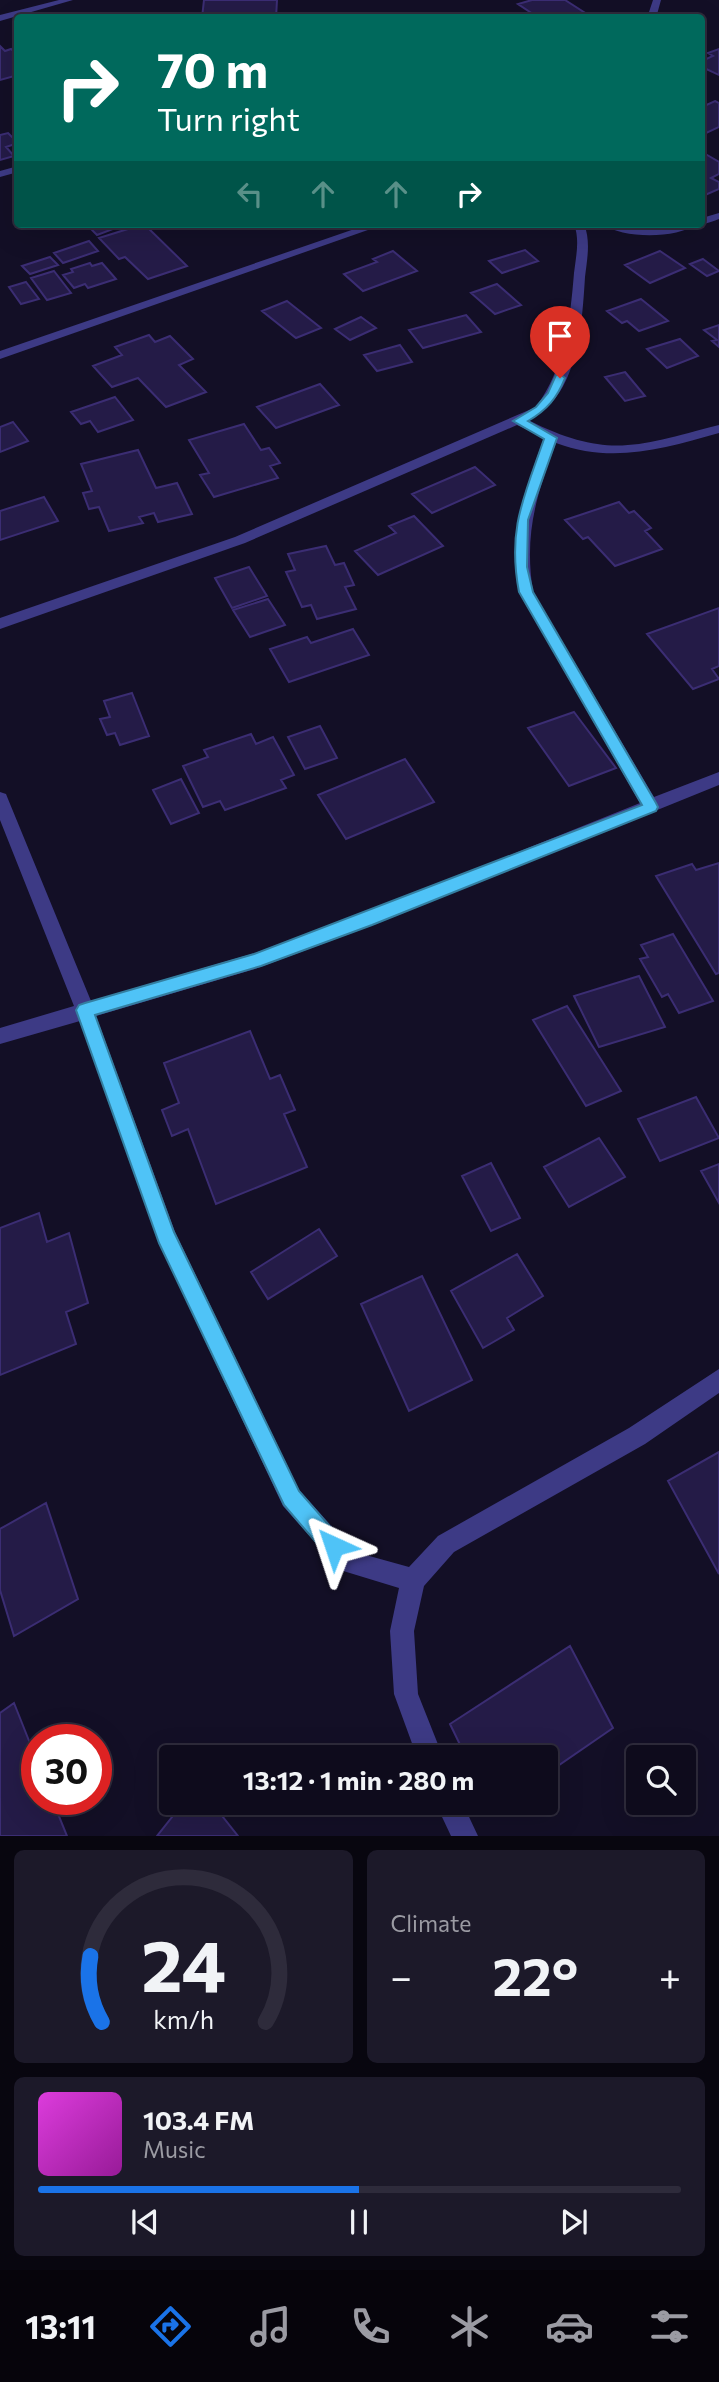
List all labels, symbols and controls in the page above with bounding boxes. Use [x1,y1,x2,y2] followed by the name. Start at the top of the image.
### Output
[157,38,268,98] text: 70 m
[42,42,133,133] icon: right
[157,98,300,138] text: Turn right
[231,175,269,213] icon: left
[304,175,342,213] icon: ahead
[377,175,415,213] icon: ahead
[450,175,488,213] icon: right
[530,306,590,378] pin
[541,317,579,355] icon: arrive
[297,1509,371,1583] position arrow
[21,1724,112,1815] speed limit sign: 30
[626,1745,696,1815] map controls
[626,1745,696,1815] button: search
[243,1764,474,1795] text: 13:12 · 1 min · 280 m
[391,1909,472,1937] text: Climate
[141,1919,226,2008] text: 24
[493,1943,578,2007] text: 22°
[391,1952,412,1999] text: −
[659,1952,681,1999] text: +
[153,2004,214,2034] text: km/h
[143,2104,254,2135] text: 103.4 FM
[143,2135,206,2163] text: Music
[126,2203,164,2241] icon: previous
[340,2203,378,2241] icon: pause
[555,2203,593,2241] icon: next
[146,2302,195,2351] icon: directions
[246,2302,295,2351] icon: music
[346,2302,395,2351] icon: phone
[445,2302,494,2351] icon: climate
[545,2302,594,2351] icon: car
[645,2302,694,2351] icon: filters
[25,2306,96,2346] text: 13:11

